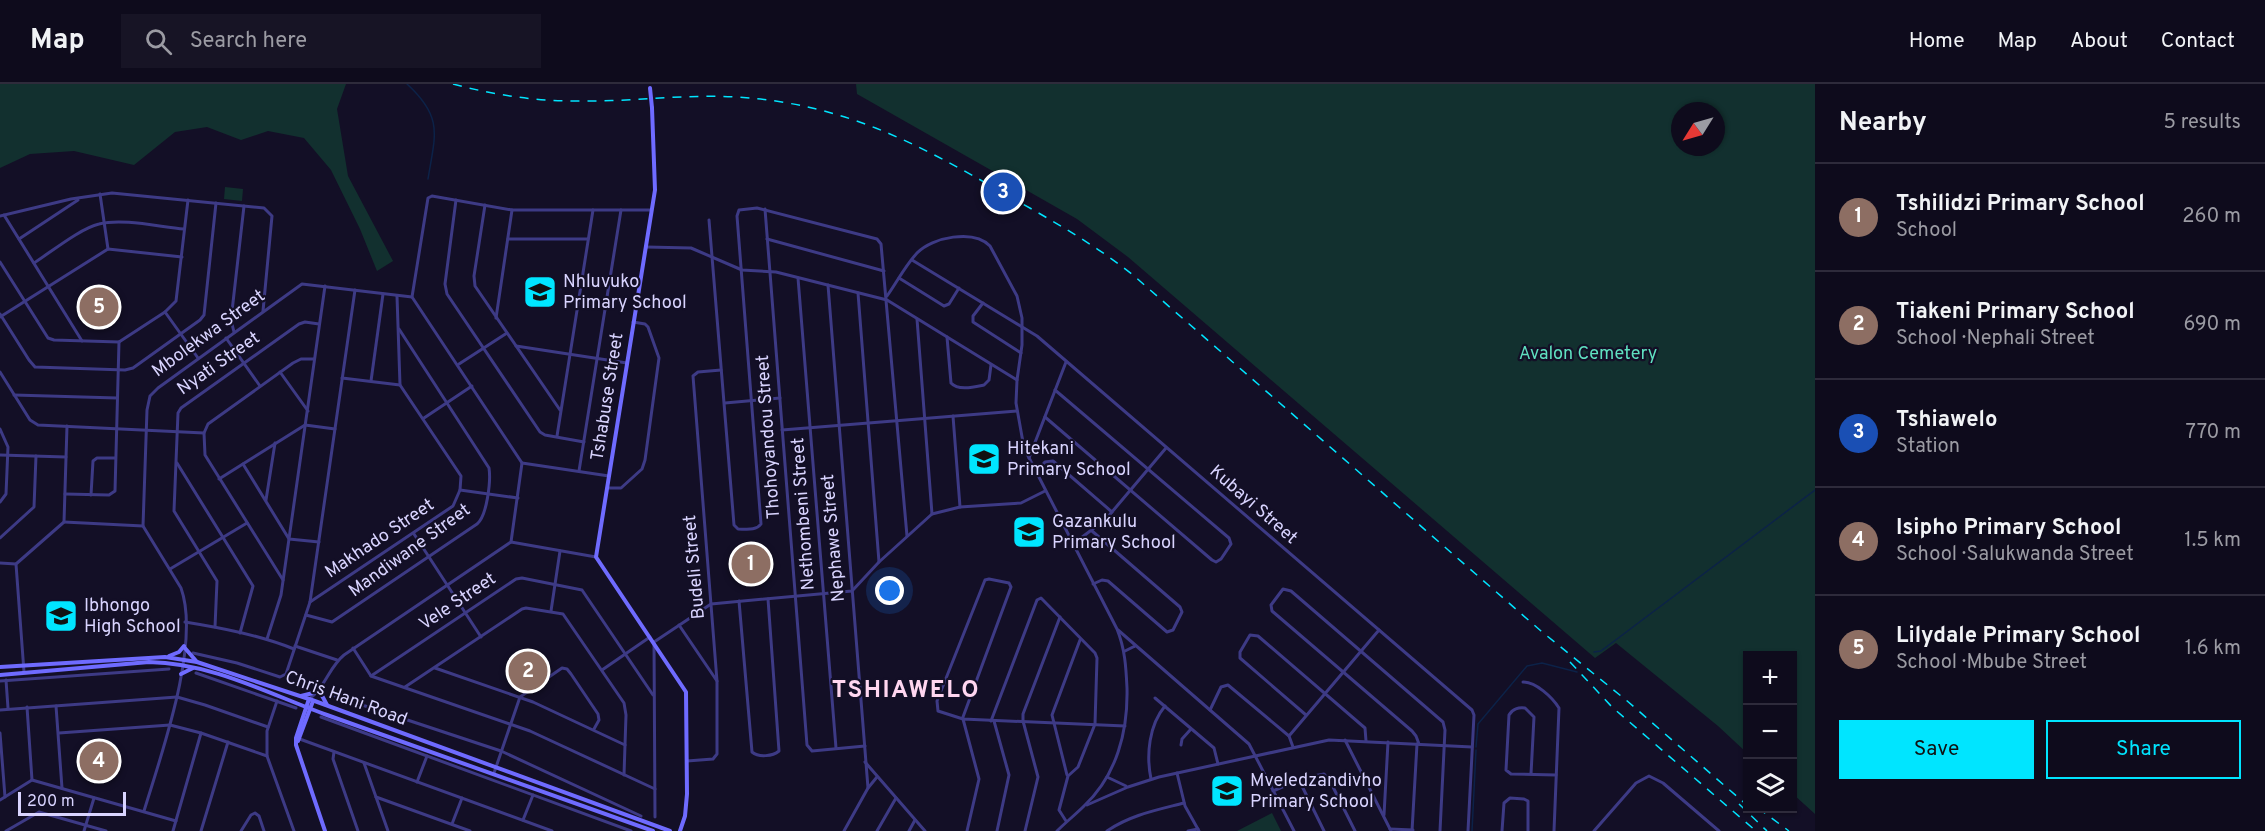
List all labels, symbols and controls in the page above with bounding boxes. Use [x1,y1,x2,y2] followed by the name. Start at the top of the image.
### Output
[121,14,541,68] search box
[30,23,85,59] text: Map
[142,25,175,58] icon: search
[190,28,307,55] text: Search here
[1909,28,1965,55] text: Home
[1998,28,2037,55] text: Map
[2070,28,2128,55] text: About
[2161,28,2235,55] text: Contact
[1671,102,1725,156] north arrow
[1839,107,1927,140] text: Nearby
[2164,110,2241,136] text: 5 results
[984,170,1022,214] pin: 3
[1896,191,2145,218] text: Tshilidzi Primary School
[1855,204,1863,230] text: 1
[2182,204,2241,230] text: 260 m
[1896,218,1957,244] text: School
[563,271,687,315] place label: Nhluvuko Primary School
[522,274,558,310] school or university icon: Nhluvuko Primary School
[80,284,118,330] pin: 5
[148,285,270,383] street label: Mbolekwa Street
[1896,299,2135,326] text: Tiakeni Primary School
[1852,312,1865,338] text: 2
[2184,312,2241,338] text: 690 m
[1896,326,2095,352] text: School · Nephali Street
[173,327,265,401] street label: Nyati Street
[587,331,629,463] street label: Tshabuse Street
[1519,343,1657,366] park label: Avalon Cemetery
[752,354,786,520] street label: Thohoyandou Street
[1896,407,1997,434] text: Tshiawelo
[1853,420,1865,446] text: 3
[2186,420,2241,446] text: 770 m
[1896,434,1960,460] text: Station
[787,437,821,591] street label: Nethombeni Street
[1007,438,1131,482] place label: Hitekani Primary School
[966,441,1002,477] school or university icon: Hitekani Primary School
[1204,460,1302,550] street label: Kubayi Street
[817,473,851,603] street label: Nephawe Street
[321,494,439,584] street label: Makhado Street
[345,499,475,603] street label: Mandiwane Street
[1052,511,1176,555] place label: Gazankulu Primary School
[679,514,711,620] street label: Budeli Street
[1011,514,1047,550] school or university icon: Gazankulu Primary School
[1896,515,2121,542] text: Isipho Primary School
[1852,528,1865,554] text: 4
[2184,528,2241,554] text: 1.5 km
[732,542,771,586] pin: 1
[1896,542,2134,568] text: School · Salukwanda Street
[415,568,501,636] street label: Vele Street
[875,576,904,605] your location
[84,595,181,639] place label: Ibhongo High School
[43,598,79,634] school or university icon: Ibhongo High School
[1896,623,2140,650] text: Lilydale Primary School
[1852,636,1865,662] text: 5
[2185,636,2241,662] text: 1.6 km
[508,648,548,694] pin: 2
[1896,650,2087,676] text: School · Mbube Street
[1743,651,1797,813] map controls
[1743,651,1797,705] button: +
[282,666,410,732] street label: Chris Hani Road
[832,676,980,706] district label: TSHIAWELO
[1743,705,1797,759] button: −
[1839,720,2034,779] button: Save
[2046,720,2241,779] button: Share
[80,738,118,784] pin: 4
[1743,759,1797,813] button: layers
[1250,770,1382,814] place label: Mveledzandivho Primary School
[1209,773,1245,809] school or university icon: Mveledzandivho Primary School
[18,789,126,816] scale bar
[27,792,75,812] text: 200 m

